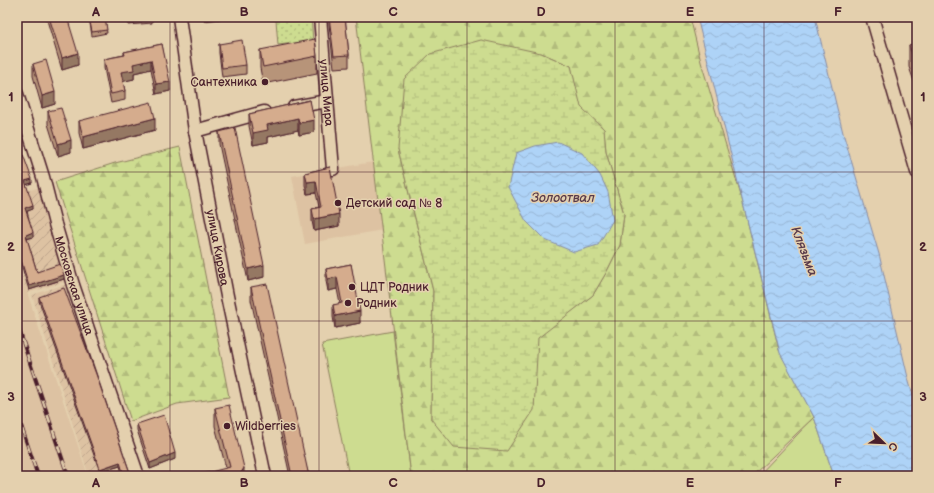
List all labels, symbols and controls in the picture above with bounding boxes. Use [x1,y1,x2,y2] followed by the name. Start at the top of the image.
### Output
[91,4,100,20] text: A
[239,4,249,20] text: B
[388,4,398,20] text: C
[536,4,546,20] text: D
[686,4,695,20] text: E
[834,4,842,20] text: F
[316,59,336,127] street label: улица Мира
[191,75,257,90] place label: Сантехника
[260,77,270,87] marker: Сантехника
[8,89,14,105] text: 1
[920,89,926,105] text: 1
[531,190,595,206] water label: Золоотвал
[346,196,442,211] place label: Детский сад № 8
[333,198,343,208] marker: Детский сад № 8
[202,208,232,287] street label: улица Кирова
[787,224,821,279] water label: Клязьма
[51,234,97,337] street label: Московская улица
[7,239,15,255] text: 2
[919,239,927,255] text: 2
[360,280,429,295] place label: ЦДТ Родник
[347,282,357,292] marker: ЦДТ Родник
[356,296,397,311] place label: Родник
[343,298,353,308] marker: Родник
[7,389,15,405] text: 3
[919,389,927,405] text: 3
[235,419,296,434] place label: Wildberries
[222,421,232,431] marker: Wildberries
[864,423,904,463] north arrow
[885,441,900,453] text: С
[91,475,100,491] text: A
[239,475,249,491] text: B
[388,475,398,491] text: C
[536,475,546,491] text: D
[686,475,695,491] text: E
[834,475,842,491] text: F

